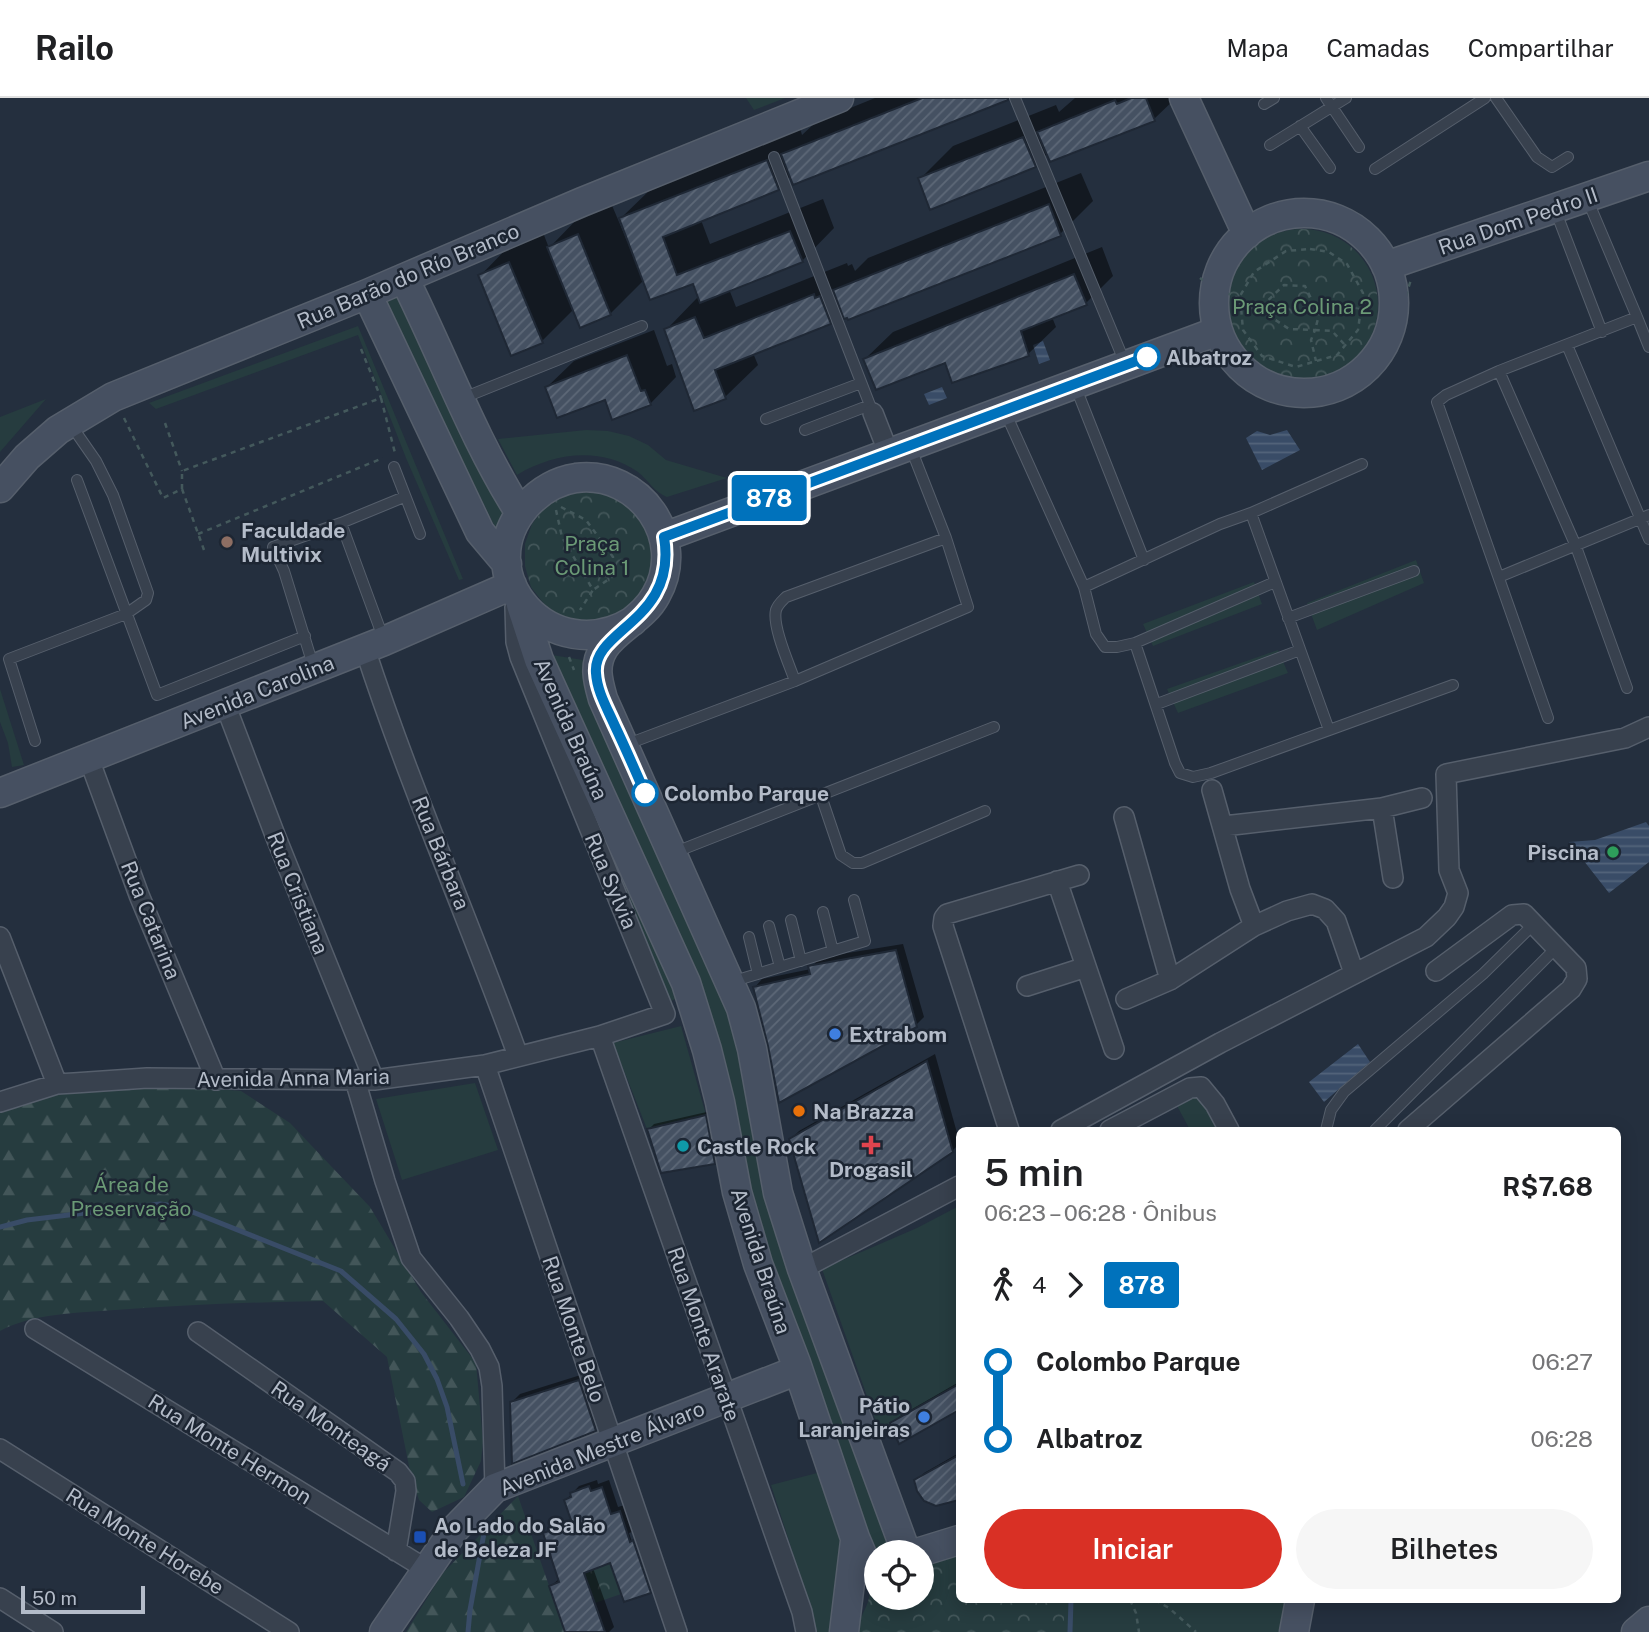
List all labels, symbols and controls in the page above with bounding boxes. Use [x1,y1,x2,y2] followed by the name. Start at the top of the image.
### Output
[35,29,114,67] text: Railo
[1227,34,1288,62] text: Mapa
[1326,34,1430,62] text: Camadas
[1468,34,1614,62] text: Compartilhar
[1435,182,1601,260] street label: Rua Dom Pedro II
[293,218,523,334] street label: Rua Barão do Río Branco
[1232,294,1372,319] park label: Praça Colina 2
[1134,344,1160,370] marker: Albatroz
[1166,345,1252,370] place label: Albatroz
[729,475,809,521] line badge: 878
[746,484,792,512] text: 878
[241,518,345,567] place label: Faculdade Multivix
[554,531,630,580] park label: Praça Colina 1
[219,534,235,550] marker: Faculdade Multivix
[176,650,338,734] street label: Avenida Carolina
[529,654,613,804] street label: Avenida Braúna
[632,780,658,806] marker: Colombo Parque
[664,781,829,806] place label: Colombo Parque
[407,793,475,913] street label: Rua Bárbara
[262,828,334,958] street label: Rua Cristiana
[580,829,642,933] street label: Rua Sylvia
[1527,840,1599,865] place label: Piscina
[1605,844,1621,860] marker: Piscina
[116,857,186,983] street label: Rua Catarina
[849,1022,947,1047] place label: Extrabom
[827,1026,843,1042] marker: Extrabom
[196,1064,390,1092] street label: Avenida Anna Maria
[813,1099,914,1124] place label: Na Brazza
[791,1103,807,1119] marker: Na Brazza
[697,1134,816,1159] place label: Castle Rock
[863,1137,879,1153] marker: Drogasil
[675,1138,691,1154] marker: Castle Rock
[984,1150,1084,1195] text: 5 min
[829,1157,913,1182] place label: Drogasil
[1502,1171,1593,1202] text: R$7.68
[71,1172,191,1221] park label: Área de Preservação
[726,1185,796,1337] street label: Avenida Braúna
[984,1199,1217,1226] text: 06:23 – 06:28 · Ônibus
[662,1244,746,1424] street label: Rua Monte Ararate
[537,1252,611,1406] street label: Rua Monte Belo
[984,1266,1022,1304] icon: walk
[1056,1266,1094,1304] icon: forward
[1032,1271,1046,1298] text: 4
[1118,1271,1165,1299] text: 878
[1036,1346,1241,1377] text: Colombo Parque
[1532,1348,1593,1375] text: 06:27
[266,1375,396,1477] street label: Rua Monteagá
[144,1389,316,1509] street label: Rua Monte Hermon
[798,1393,910,1442] place label: Pátio Laranjeiras
[496,1395,708,1501] street label: Avenida Mestre Álvaro
[916,1409,932,1425] marker: Pátio Laranjeiras
[1036,1423,1142,1454] text: Albatroz
[1531,1425,1593,1452] text: 06:28
[61,1482,229,1600] street label: Rua Monte Horebe
[984,1509,1282,1589] button: Iniciar
[1296,1509,1593,1589] button: Bilhetes
[434,1513,606,1562] place label: Ao Lado do Salão de Beleza JF
[412,1529,428,1545] marker: Ao Lado do Salão de Beleza JF
[864,1540,934,1610] map controls
[864,1540,934,1610] button: locate
[21,1583,145,1615] scale bar
[32,1587,77,1609] text: 50 m

